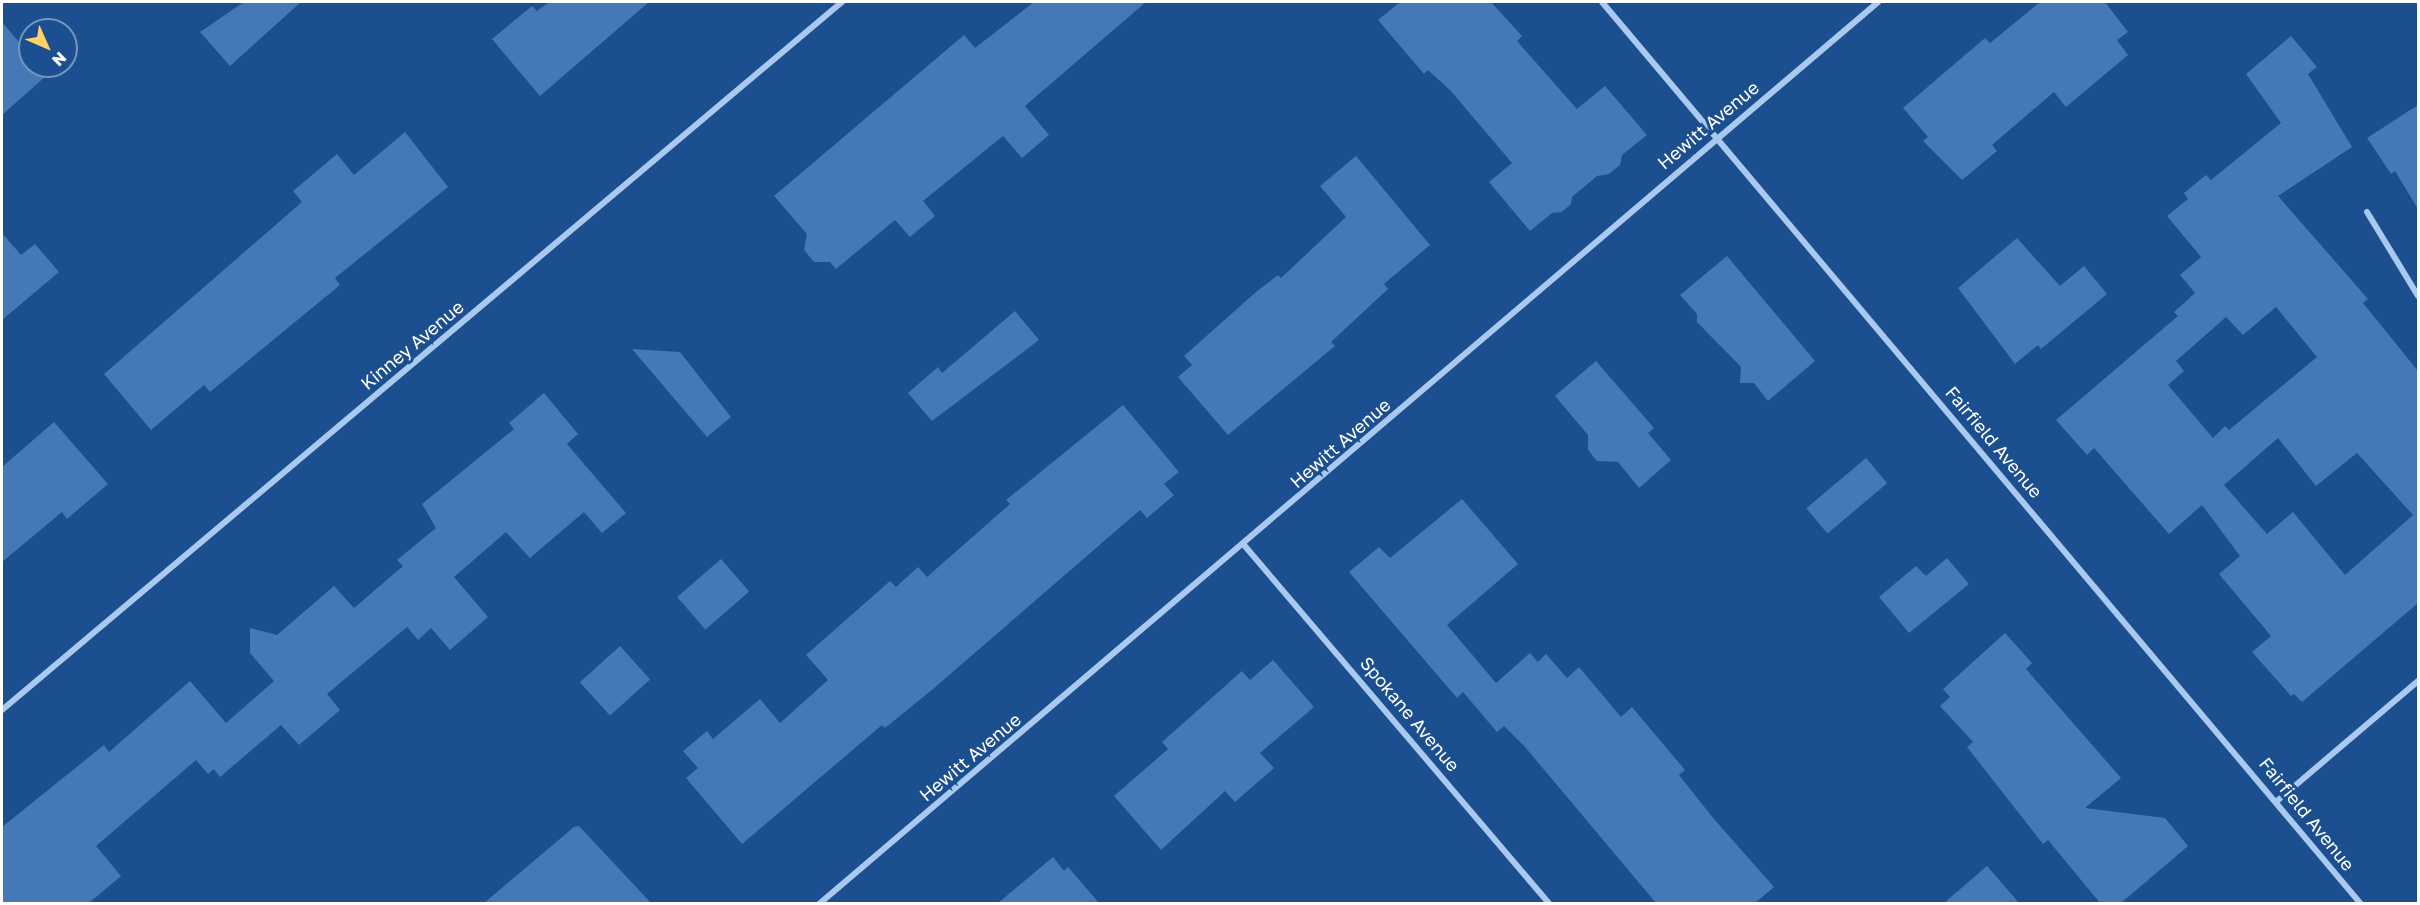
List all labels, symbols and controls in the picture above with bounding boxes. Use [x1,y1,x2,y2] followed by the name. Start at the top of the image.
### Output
[18,18,78,78] north arrow
[48,48,71,71] text: N
[1653,76,1763,174] street label: Hewitt Avenue
[356,296,468,394] street label: Kinney Avenue
[1941,382,2047,502] street label: Fairfield Avenue
[1286,394,1394,492] street label: Hewitt Avenue
[1356,652,1464,776] street label: Spokane Avenue
[915,708,1025,806] street label: Hewitt Avenue
[2255,753,2359,875] street label: Fairfield Avenue

